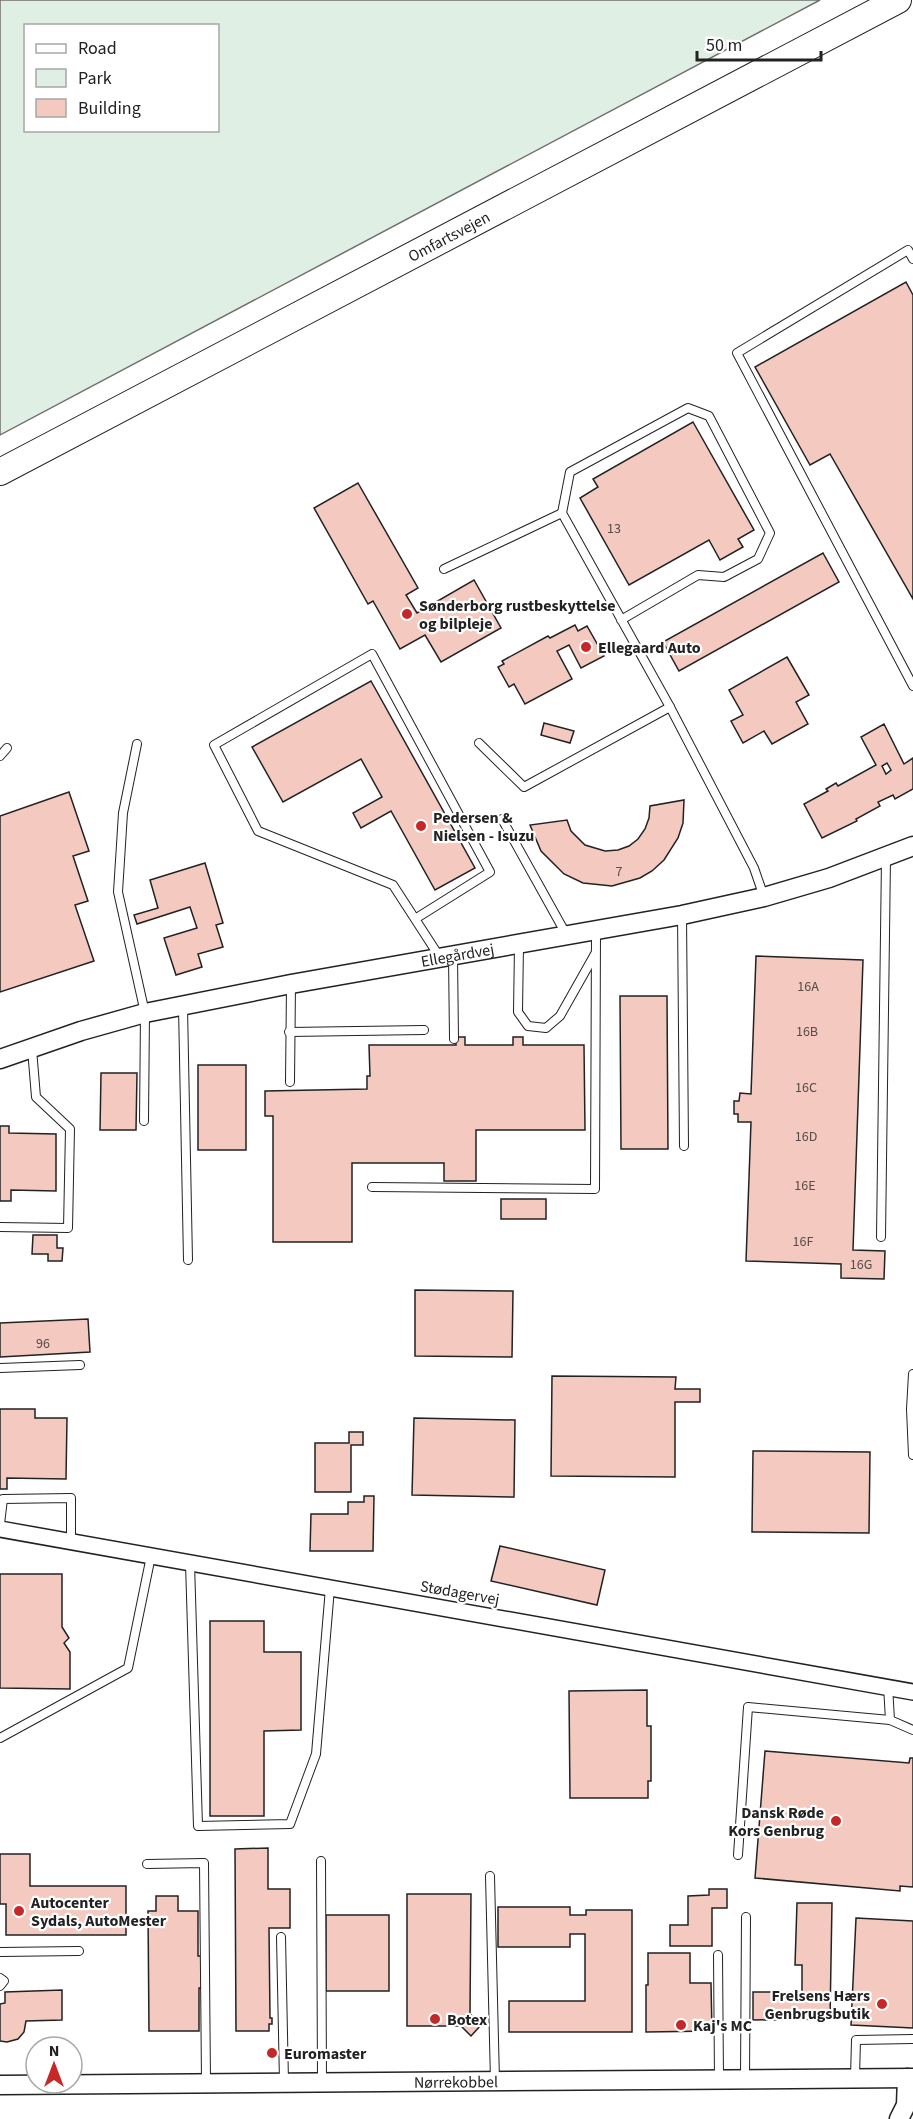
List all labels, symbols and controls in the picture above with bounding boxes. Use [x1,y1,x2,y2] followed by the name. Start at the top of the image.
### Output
[24,24,219,132] legend
[697,24,822,62] scale bar
[706,33,742,58] text: 50 m
[78,36,117,61] text: Road
[78,66,112,91] text: Park
[78,96,141,121] text: Building
[404,206,494,268] street label: Omfartsvejen
[607,519,621,539] house number: 13
[419,595,616,635] place label: Sønderborg rustbeskyttelse og bilpleje
[400,607,414,621] marker: Sønderborg rustbeskyttelse og bilpleje
[598,637,701,659] place label: Ellegaard Auto
[579,640,593,654] marker: Ellegaard Auto
[433,807,534,847] place label: Pedersen & Nielsen - Isuzu
[414,819,428,833] marker: Pedersen & Nielsen - Isuzu
[616,862,623,882] house number: 7
[419,938,496,973] street label: Ellegårdvej
[797,977,819,997] house number: 16A
[796,1022,818,1042] house number: 16B
[795,1078,817,1098] house number: 16C
[795,1127,817,1147] house number: 16D
[794,1176,816,1196] house number: 16E
[793,1232,813,1252] house number: 16F
[850,1255,872,1275] house number: 16G
[36,1334,50,1354] house number: 96
[419,1575,501,1611] street label: Stødagervej
[728,1802,824,1842] place label: Dansk Røde Kors Genbrug
[829,1814,843,1828] marker: Dansk Røde Kors Genbrug
[30,1892,167,1932] place label: Autocenter Sydals, AutoMester
[12,1904,26,1918] marker: Autocenter Sydals, AutoMester
[765,1985,870,2025] place label: Frelsens Hærs Genbrugsbutik
[875,1997,889,2011] marker: Frelsens Hærs Genbrugsbutik
[447,2009,487,2031] place label: Botex
[428,2012,442,2026] marker: Botex
[693,2015,752,2037] place label: Kaj's MC
[674,2018,688,2032] marker: Kaj's MC
[24,2035,84,2095] north arrow
[49,2040,59,2062] text: N
[284,2043,367,2065] place label: Euromaster
[265,2046,279,2060] marker: Euromaster
[414,2071,498,2094] street label: Nørrekobbel

